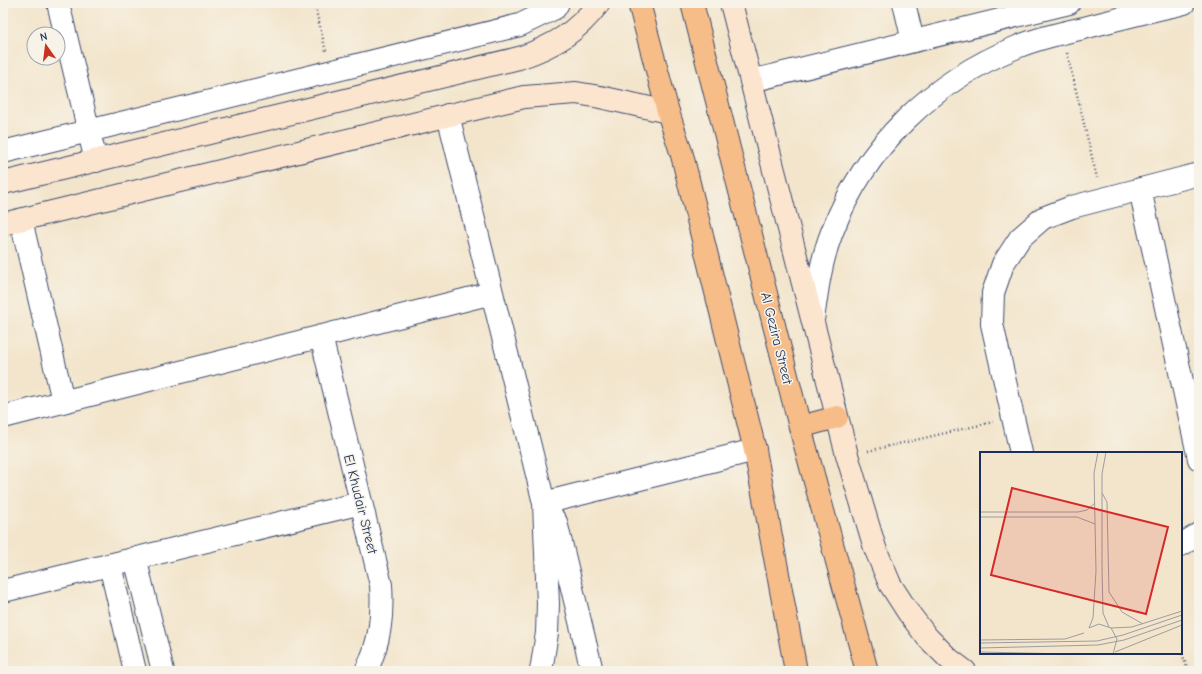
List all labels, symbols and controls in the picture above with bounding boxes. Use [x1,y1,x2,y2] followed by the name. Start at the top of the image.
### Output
[26,26,66,66] north arrow
[39,30,49,44] text: N
[757,290,796,387] street label: Al Gezira Street
[980,452,1182,654] inset map
[340,453,381,557] street label: El Khudair Street

